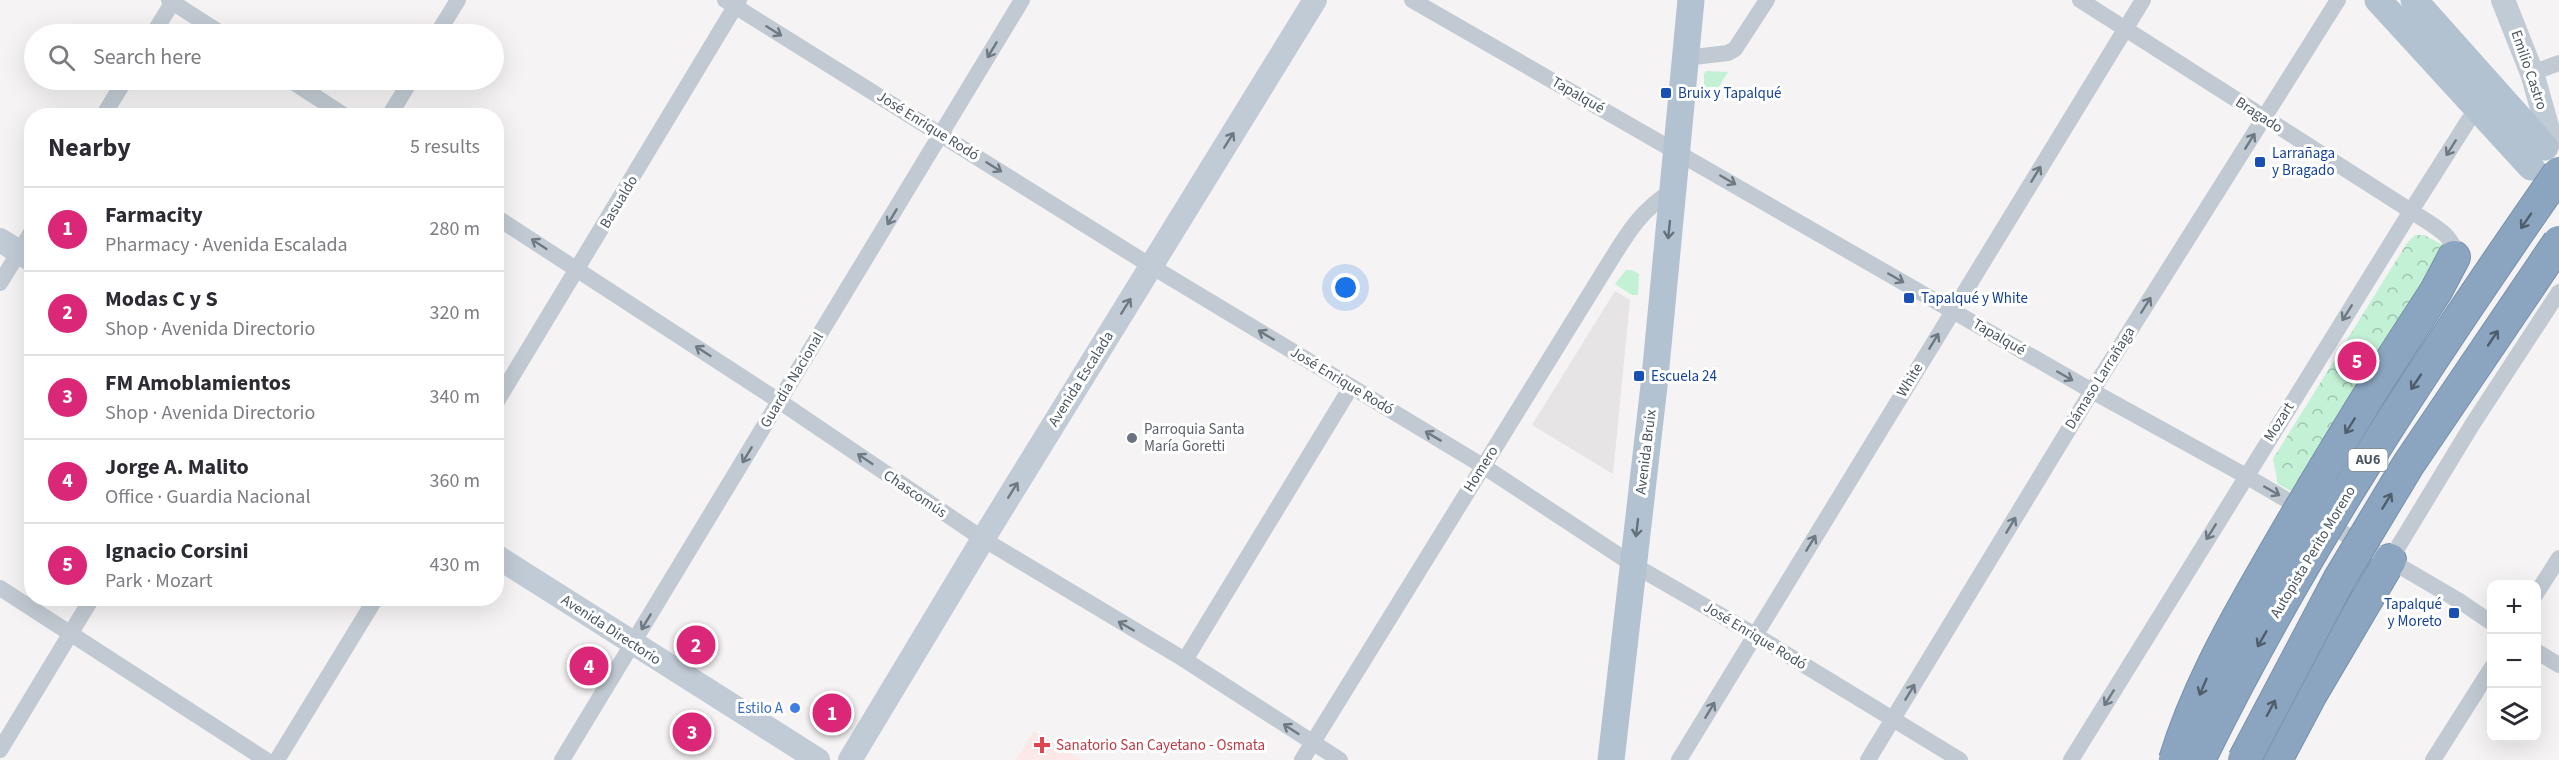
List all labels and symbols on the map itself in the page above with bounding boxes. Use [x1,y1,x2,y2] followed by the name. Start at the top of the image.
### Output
[765,25,782,37] one-way arrow
[2506,27,2552,113] street label: Emilio Castro
[986,41,998,58] one-way arrow
[1548,71,1608,119] street label: Tapalqué
[1678,83,1782,104] place label: Bruix y Tapalqué
[873,86,983,166] street label: José Enrique Rodó
[1659,86,1673,100] marker: Bruix y Tapalqué
[2231,92,2287,138] street label: Bragado
[1223,132,1235,149] one-way arrow
[2244,133,2256,150] one-way arrow
[2444,139,2456,156] one-way arrow
[2272,143,2335,181] place label: Larrañaga y Bragado
[2253,155,2267,169] marker: Larrañaga y Bragado
[985,160,1002,173] one-way arrow
[2030,166,2042,183] one-way arrow
[595,171,643,233] street label: Basualdo
[1718,175,1736,186] one-way arrow
[885,208,897,225] one-way arrow
[2520,212,2532,228] one-way arrow
[1663,220,1674,239] one-way arrow
[531,238,548,251] one-way arrow
[1887,272,1904,284] one-way arrow
[1331,273,1360,302] your location
[1921,288,2028,309] place label: Tapalqué y White
[1902,291,1916,305] marker: Tapalqué y White
[2139,297,2152,314] one-way arrow
[1121,298,1133,315] one-way arrow
[2341,304,2353,321] one-way arrow
[1969,313,2029,361] street label: Tapalqué
[2060,323,2140,433] street label: Dámaso Larrañaga
[1043,327,1119,431] street label: Avenida Escalada
[755,328,829,432] street label: Guardia Nacional
[1258,329,1275,341] one-way arrow
[2487,330,2499,347] one-way arrow
[1928,333,1940,350] one-way arrow
[2338,338,2376,384] pin: 5
[1286,342,1398,420] street label: José Enrique Rodó
[695,345,711,357] one-way arrow
[1892,359,1928,401] street label: White
[1651,366,1717,387] place label: Escuela 24
[1632,369,1646,383] marker: Escuela 24
[2056,370,2073,382] one-way arrow
[2410,373,2422,390] one-way arrow
[2259,398,2299,446] street label: Mozart
[1630,408,1662,496] street label: Avenida Bruix
[2344,417,2356,434] one-way arrow
[1144,419,1245,457] place label: Parroquia Santa María Goretti
[1425,430,1442,442] one-way arrow
[1125,431,1139,445] marker: Parroquia Santa María Goretti
[1459,442,1503,496] street label: Homero
[740,447,753,464] one-way arrow
[2348,449,2388,471] road number: AU6
[857,453,873,465] one-way arrow
[879,465,951,523] street label: Chascomús
[1008,482,1020,499] one-way arrow
[2265,482,2361,622] street label: Autopista Perito Moreno
[2263,485,2280,497] one-way arrow
[2381,493,2393,510] one-way arrow
[2005,517,2017,534] one-way arrow
[1631,518,1642,538] one-way arrow
[2205,523,2217,540] one-way arrow
[1805,535,1817,552] one-way arrow
[557,590,665,670] street label: Avenida Directorio
[2384,594,2442,632] place label: Tapalqué y Moreto
[1699,597,1811,675] street label: José Enrique Rodó
[2447,606,2461,620] marker: Tapalqué y Moreto
[639,613,651,630] one-way arrow
[1117,619,1134,631] one-way arrow
[676,622,716,668] pin: 2
[2255,630,2267,647] one-way arrow
[570,644,608,688] pin: 4
[2197,677,2208,696] one-way arrow
[1904,684,1916,701] one-way arrow
[2102,689,2114,706] one-way arrow
[812,690,852,736] pin: 1
[737,698,784,719] place label: Estilo A
[2266,699,2278,717] one-way arrow
[788,701,802,715] marker: Estilo A
[1704,702,1716,719] one-way arrow
[672,710,712,754] pin: 3
[1283,723,1300,735] one-way arrow
[1056,735,1265,756] place label: Sanatorio San Cayetano - Osmata
[1033,736,1051,754] marker: Sanatorio San Cayetano - Osmata

